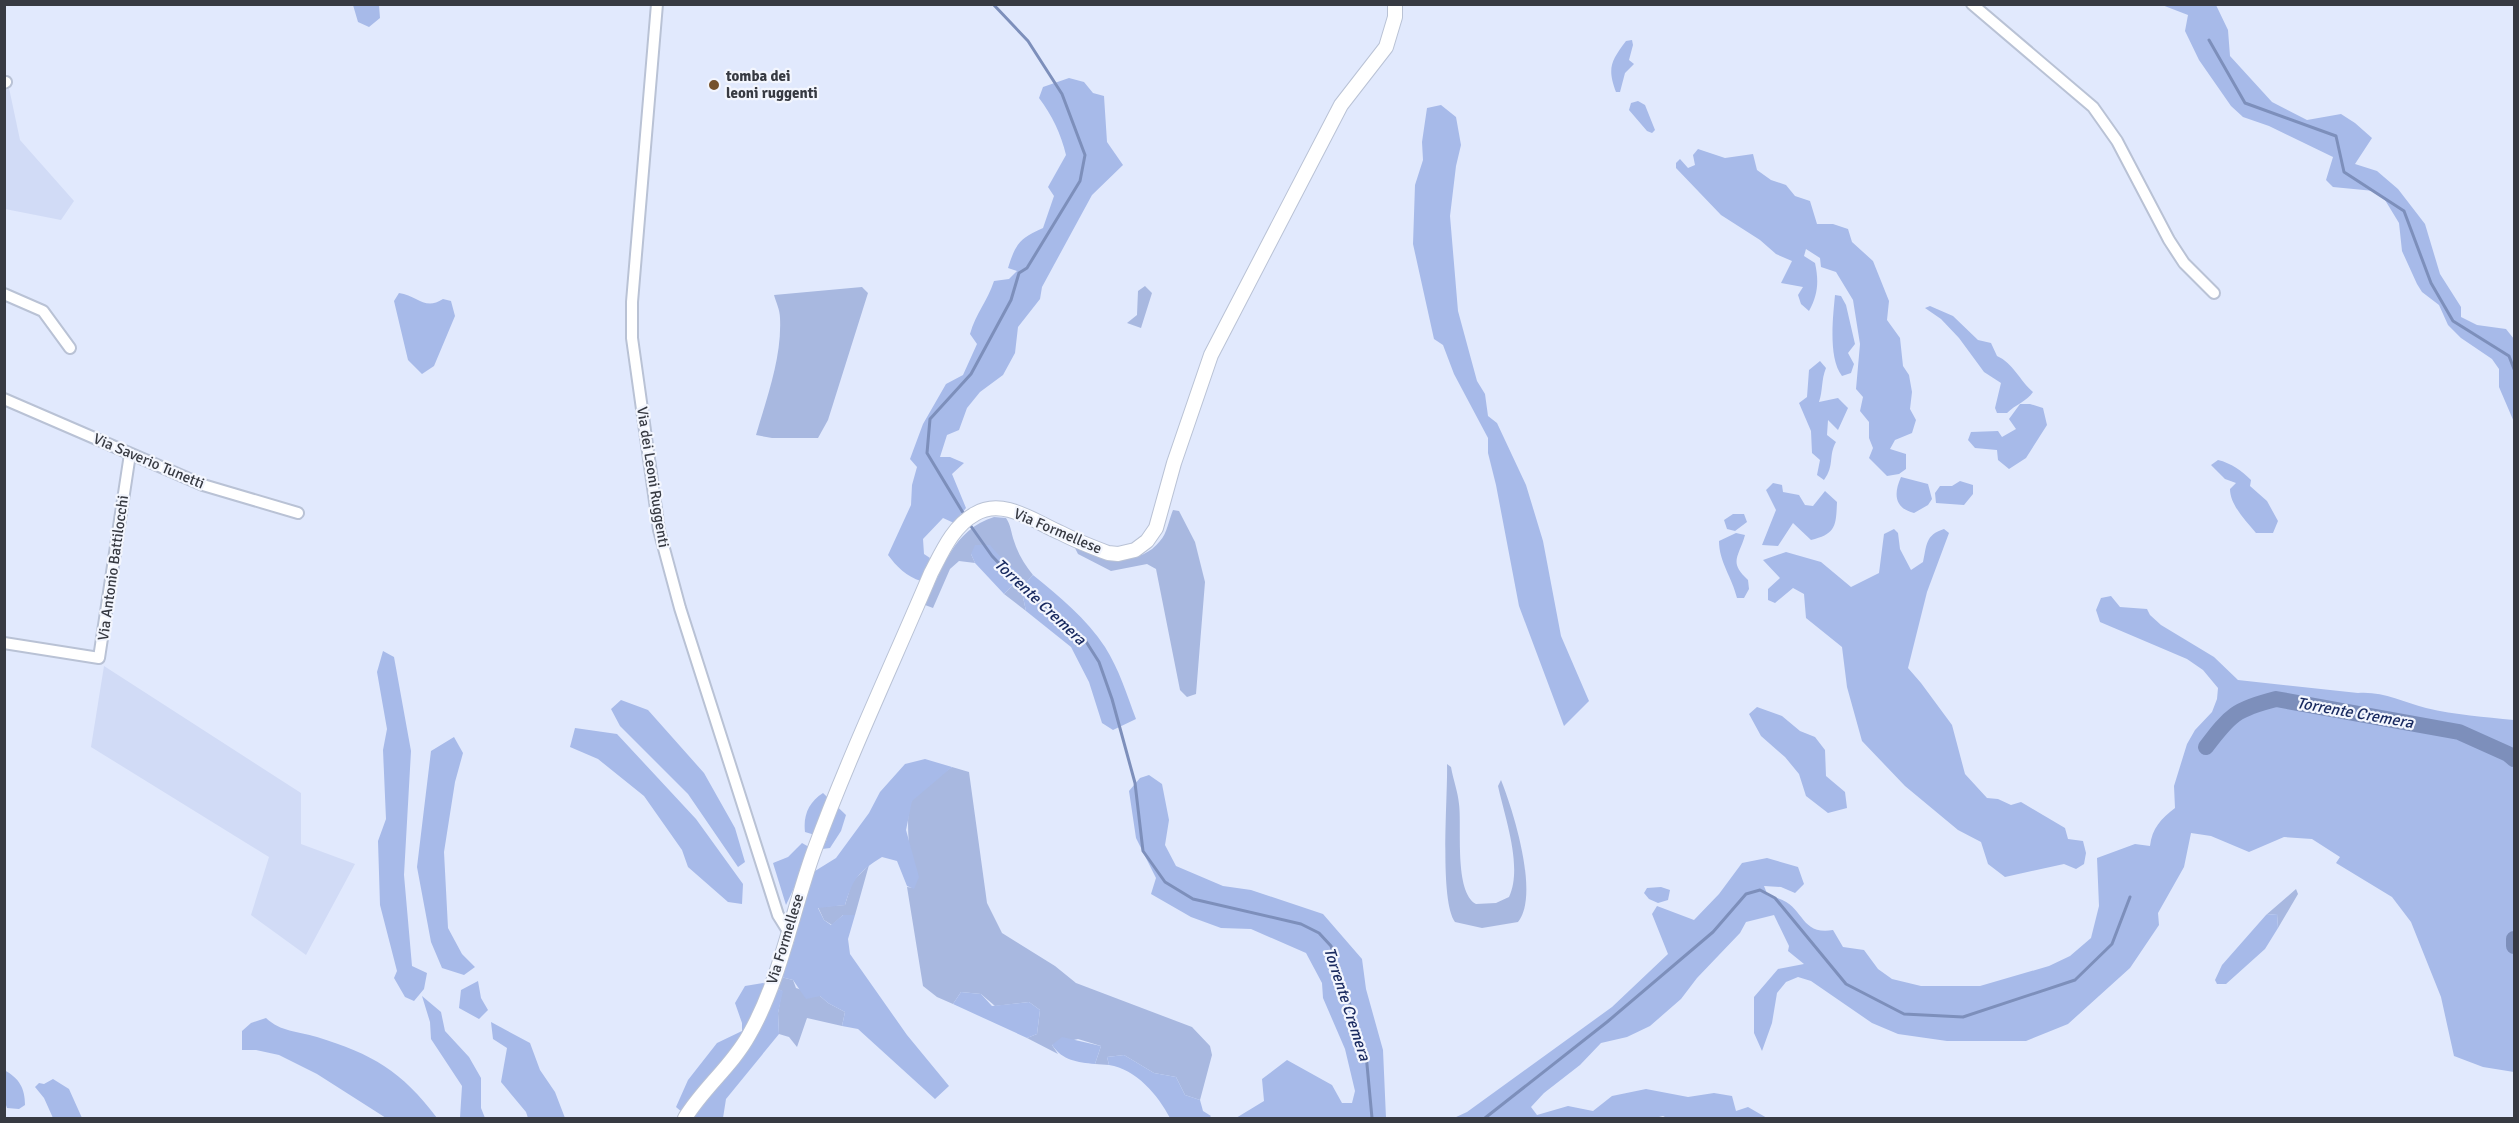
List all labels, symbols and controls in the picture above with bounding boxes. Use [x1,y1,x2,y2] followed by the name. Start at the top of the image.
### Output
[725,67,818,102] place label: tomba dei leoni ruggenti
[707,78,721,92] marker: tomba dei leoni ruggenti
[633,405,673,549] street label: Via dei Leoni Ruggenti
[91,429,207,493] street label: Via Saverio Tunetti
[94,494,132,642] street label: Via Antonio Battilocchi
[1011,504,1105,558] street label: Via Formellese
[990,554,1091,650] water label: Torrente Cremera
[2295,693,2416,733] water label: Torrente Cremera
[763,891,807,987] street label: Via Formellese
[1319,945,1375,1064] water label: Torrente Cremera

